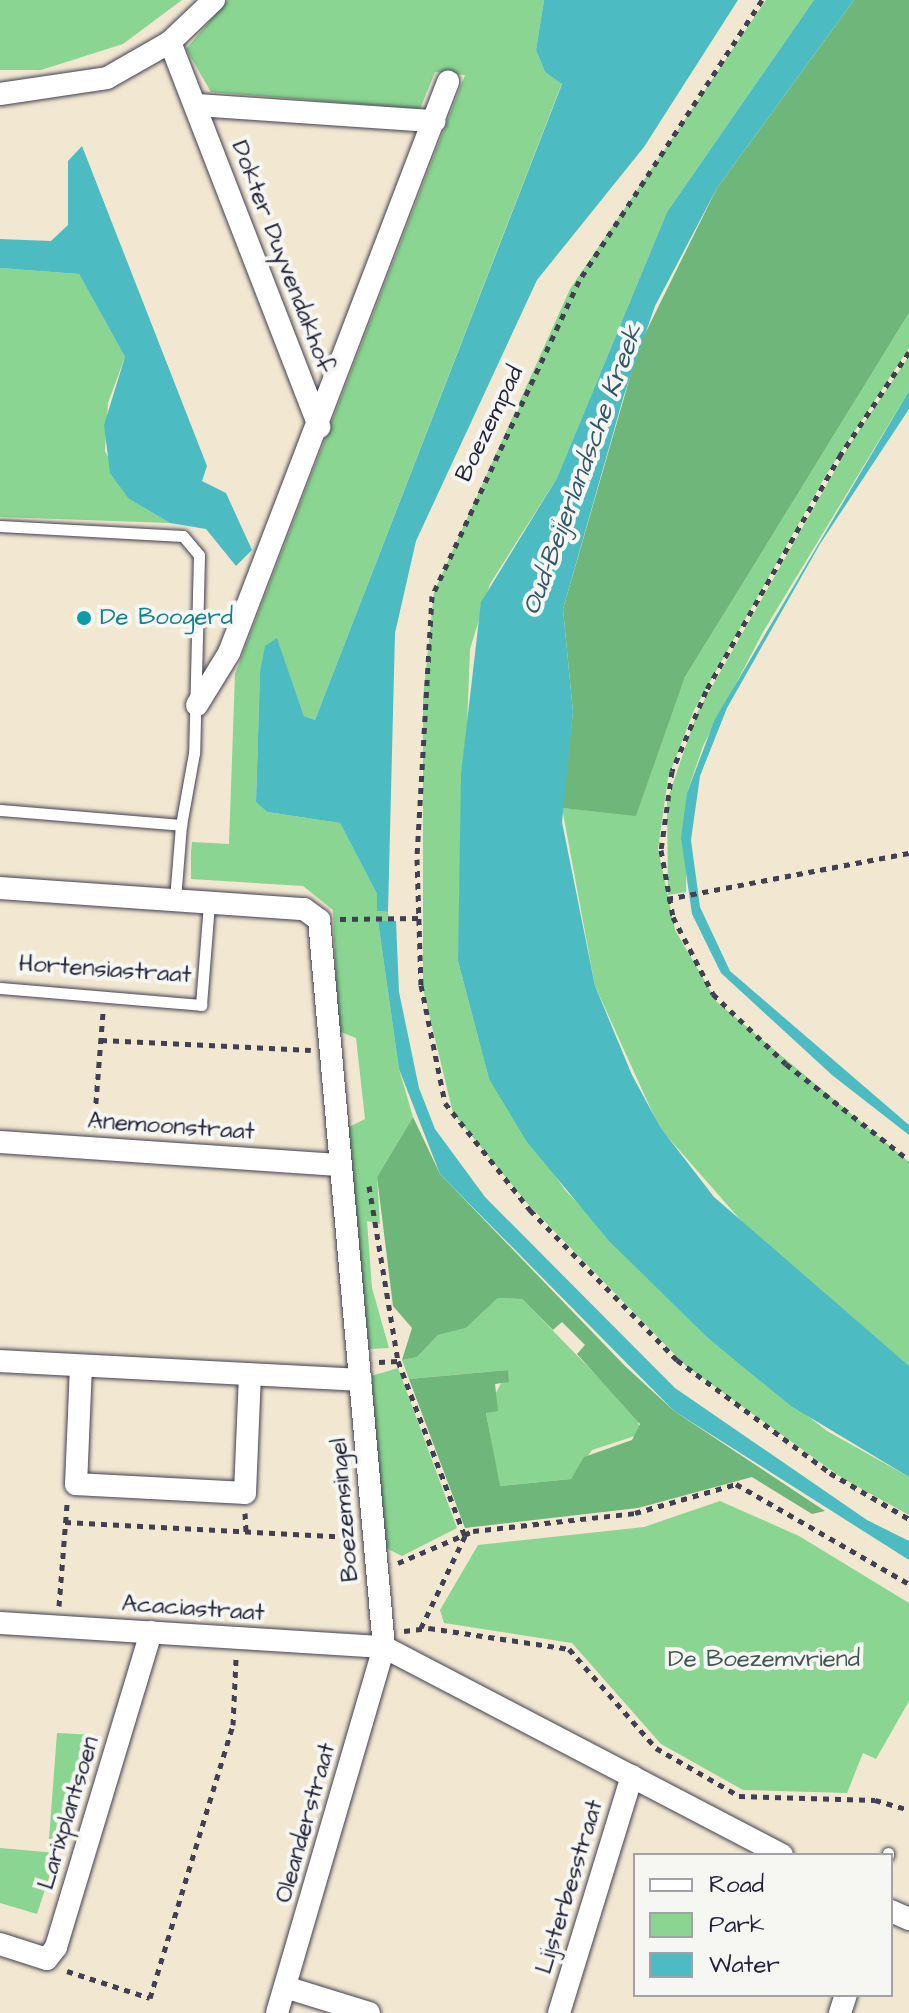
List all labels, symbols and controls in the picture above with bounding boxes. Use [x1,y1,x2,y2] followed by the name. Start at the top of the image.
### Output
[224,137,340,377] street label: Dokter Duyvendakhof
[516,321,650,619] water label: Oud-Beijerlandsche Kreek
[450,362,530,486] street label: Boezempad
[100,604,233,632] place label: De Boogerd
[75,609,93,627] marker: De Boogerd
[18,950,192,990] street label: Hortensiastraat
[87,1107,255,1147] street label: Anemoonstraat
[324,1437,366,1583] street label: Boezemsingel
[121,1590,265,1628] street label: Acaciastraat
[668,1646,860,1674] park label: De Boezemvriend
[32,1733,106,1893] street label: Larixplantsoen
[269,1740,343,1906] street label: Oleanderstraat
[530,1797,610,1977] street label: Lijsterbesstraat
[633,1853,893,1997] legend
[709,1868,764,1902] text: Road
[709,1908,765,1942] text: Park
[709,1948,780,1982] text: Water

